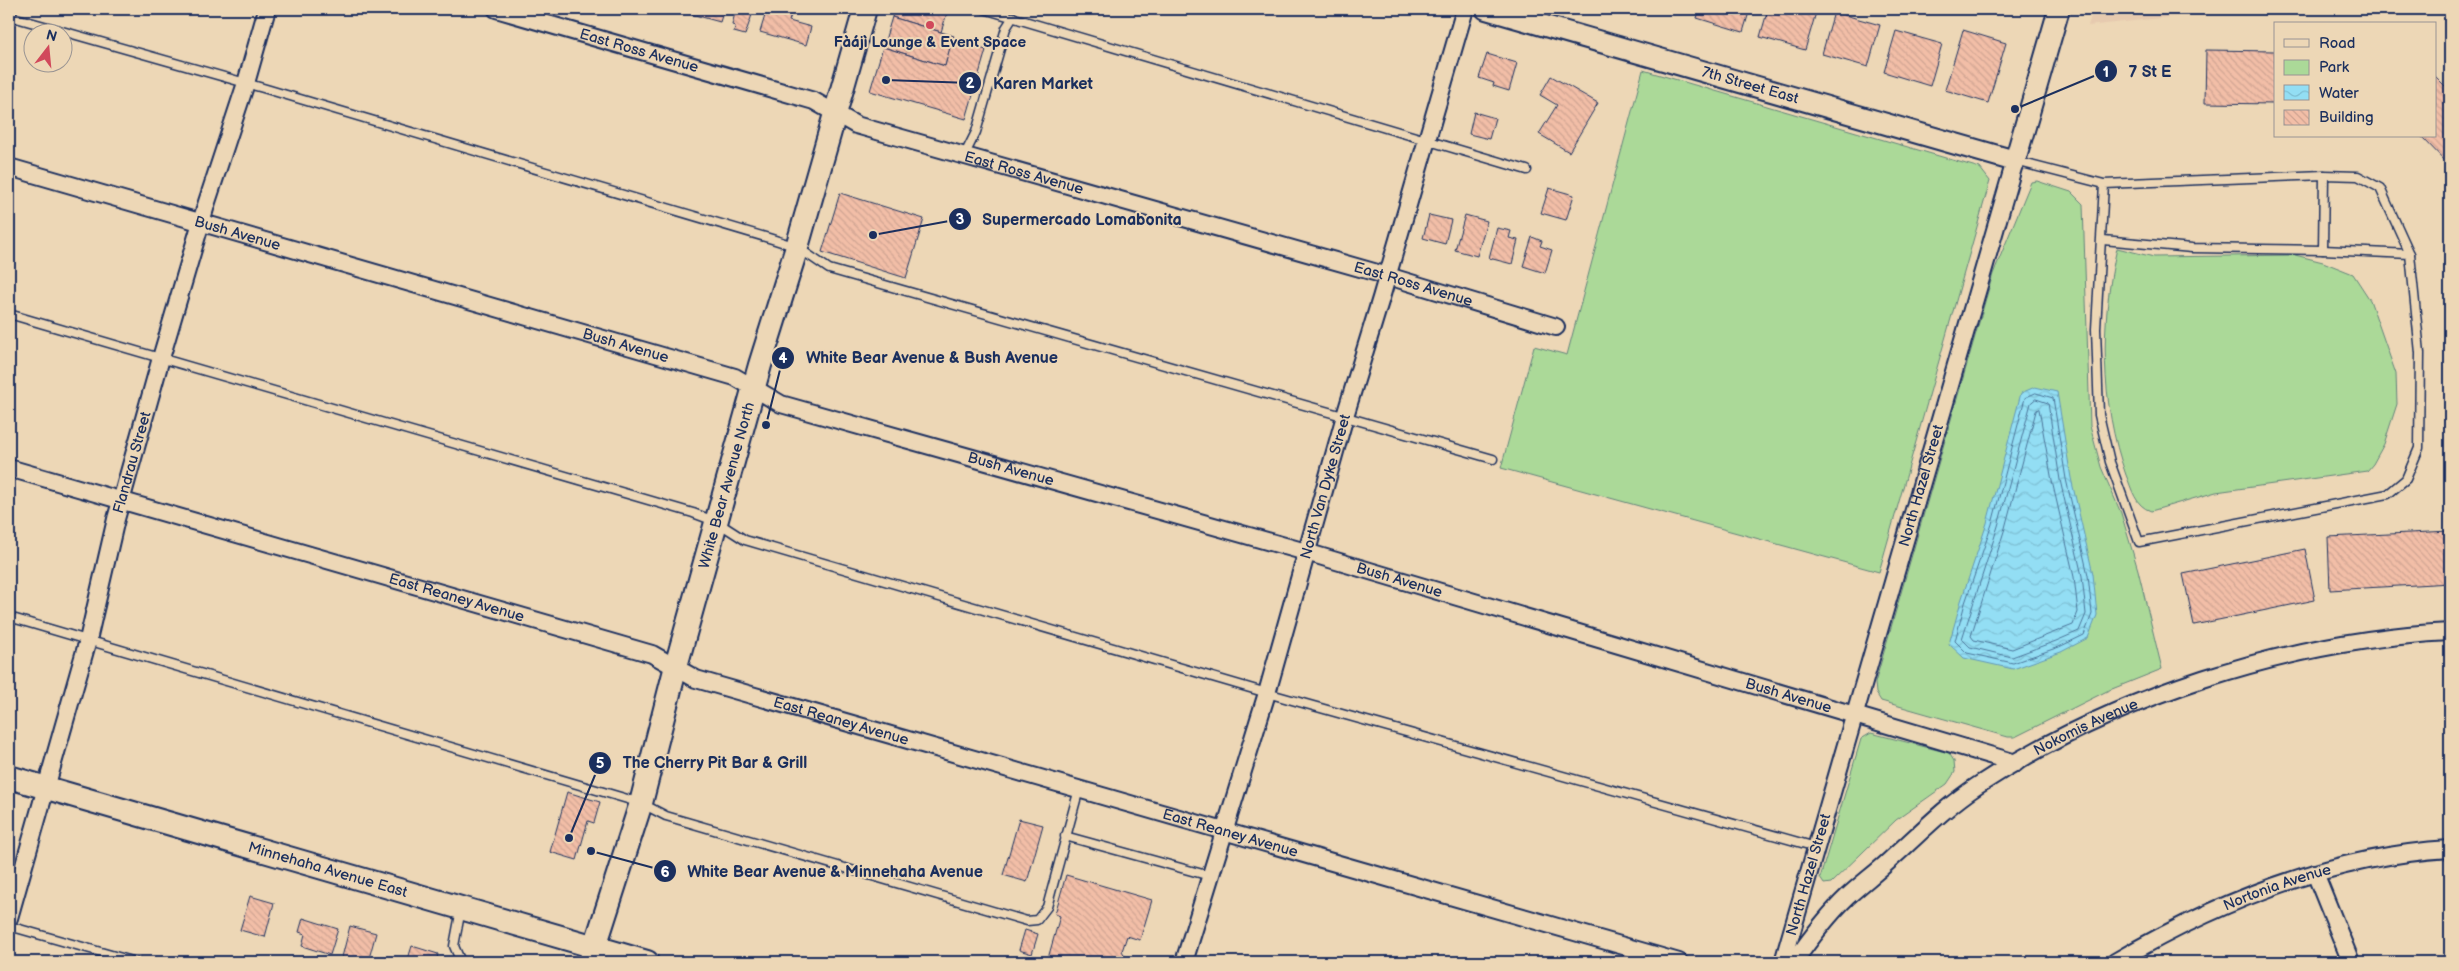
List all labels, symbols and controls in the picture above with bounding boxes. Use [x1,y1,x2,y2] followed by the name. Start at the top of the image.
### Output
[924,19,936,31] marker: Fàájì Lounge & Event Space
[22,22,72,72] north arrow
[2274,22,2436,138] legend
[577,25,701,77] street label: East Ross Avenue
[44,26,59,46] text: N
[834,33,1027,52] place label: Fàájì Lounge & Event Space
[2319,34,2355,53] text: Road
[2093,56,2181,87] callout: 7 St E
[2319,58,2350,77] text: Park
[1700,63,1801,108] street label: 7th Street East
[2103,63,2109,82] text: 1
[2129,63,2171,82] text: 7 St E
[958,68,1103,99] callout: Karen Market
[966,74,975,93] text: 2
[993,75,1094,94] text: Karen Market
[2319,84,2359,103] text: Water
[2319,108,2374,127] text: Building
[962,147,1086,199] street label: East Ross Avenue
[947,204,1192,235] callout: Supermercado Lomabonita
[956,210,965,229] text: 3
[982,211,1182,230] text: Supermercado Lomabonita
[192,212,283,255] street label: Bush Avenue
[1352,258,1475,311] street label: East Ross Avenue
[580,324,671,367] street label: Bush Avenue
[771,342,1068,373] callout: White Bear Avenue & Bush Avenue
[779,349,788,368] text: 4
[806,349,1058,368] text: White Bear Avenue & Bush Avenue
[695,400,759,571] street label: White Bear Avenue North
[109,409,156,516] street label: Flandrau Street
[1296,412,1355,561] street label: North Van Dyke Street
[1895,422,1948,549] street label: North Hazel Street
[965,448,1056,491] street label: Bush Avenue
[1354,558,1445,602] street label: Bush Avenue
[387,569,527,627] street label: East Reaney Avenue
[1743,674,1834,718] street label: Bush Avenue
[771,693,911,750] street label: East Reaney Avenue
[2030,695,2141,760] street label: Nokomis Avenue
[587,747,817,778] callout: The Cherry Pit Bar & Grill
[596,754,605,773] text: 5
[623,754,807,773] text: The Cherry Pit Bar & Grill
[1160,805,1300,862] street label: East Reaney Avenue
[1782,811,1836,938] street label: North Hazel Street
[246,838,410,902] street label: Minnehaha Avenue East
[652,856,993,887] callout: White Bear Avenue & Minnehaha Avenue
[2220,860,2333,915] street label: Nortonia Avenue
[660,863,670,882] text: 6
[687,863,983,882] text: White Bear Avenue & Minnehaha Avenue

